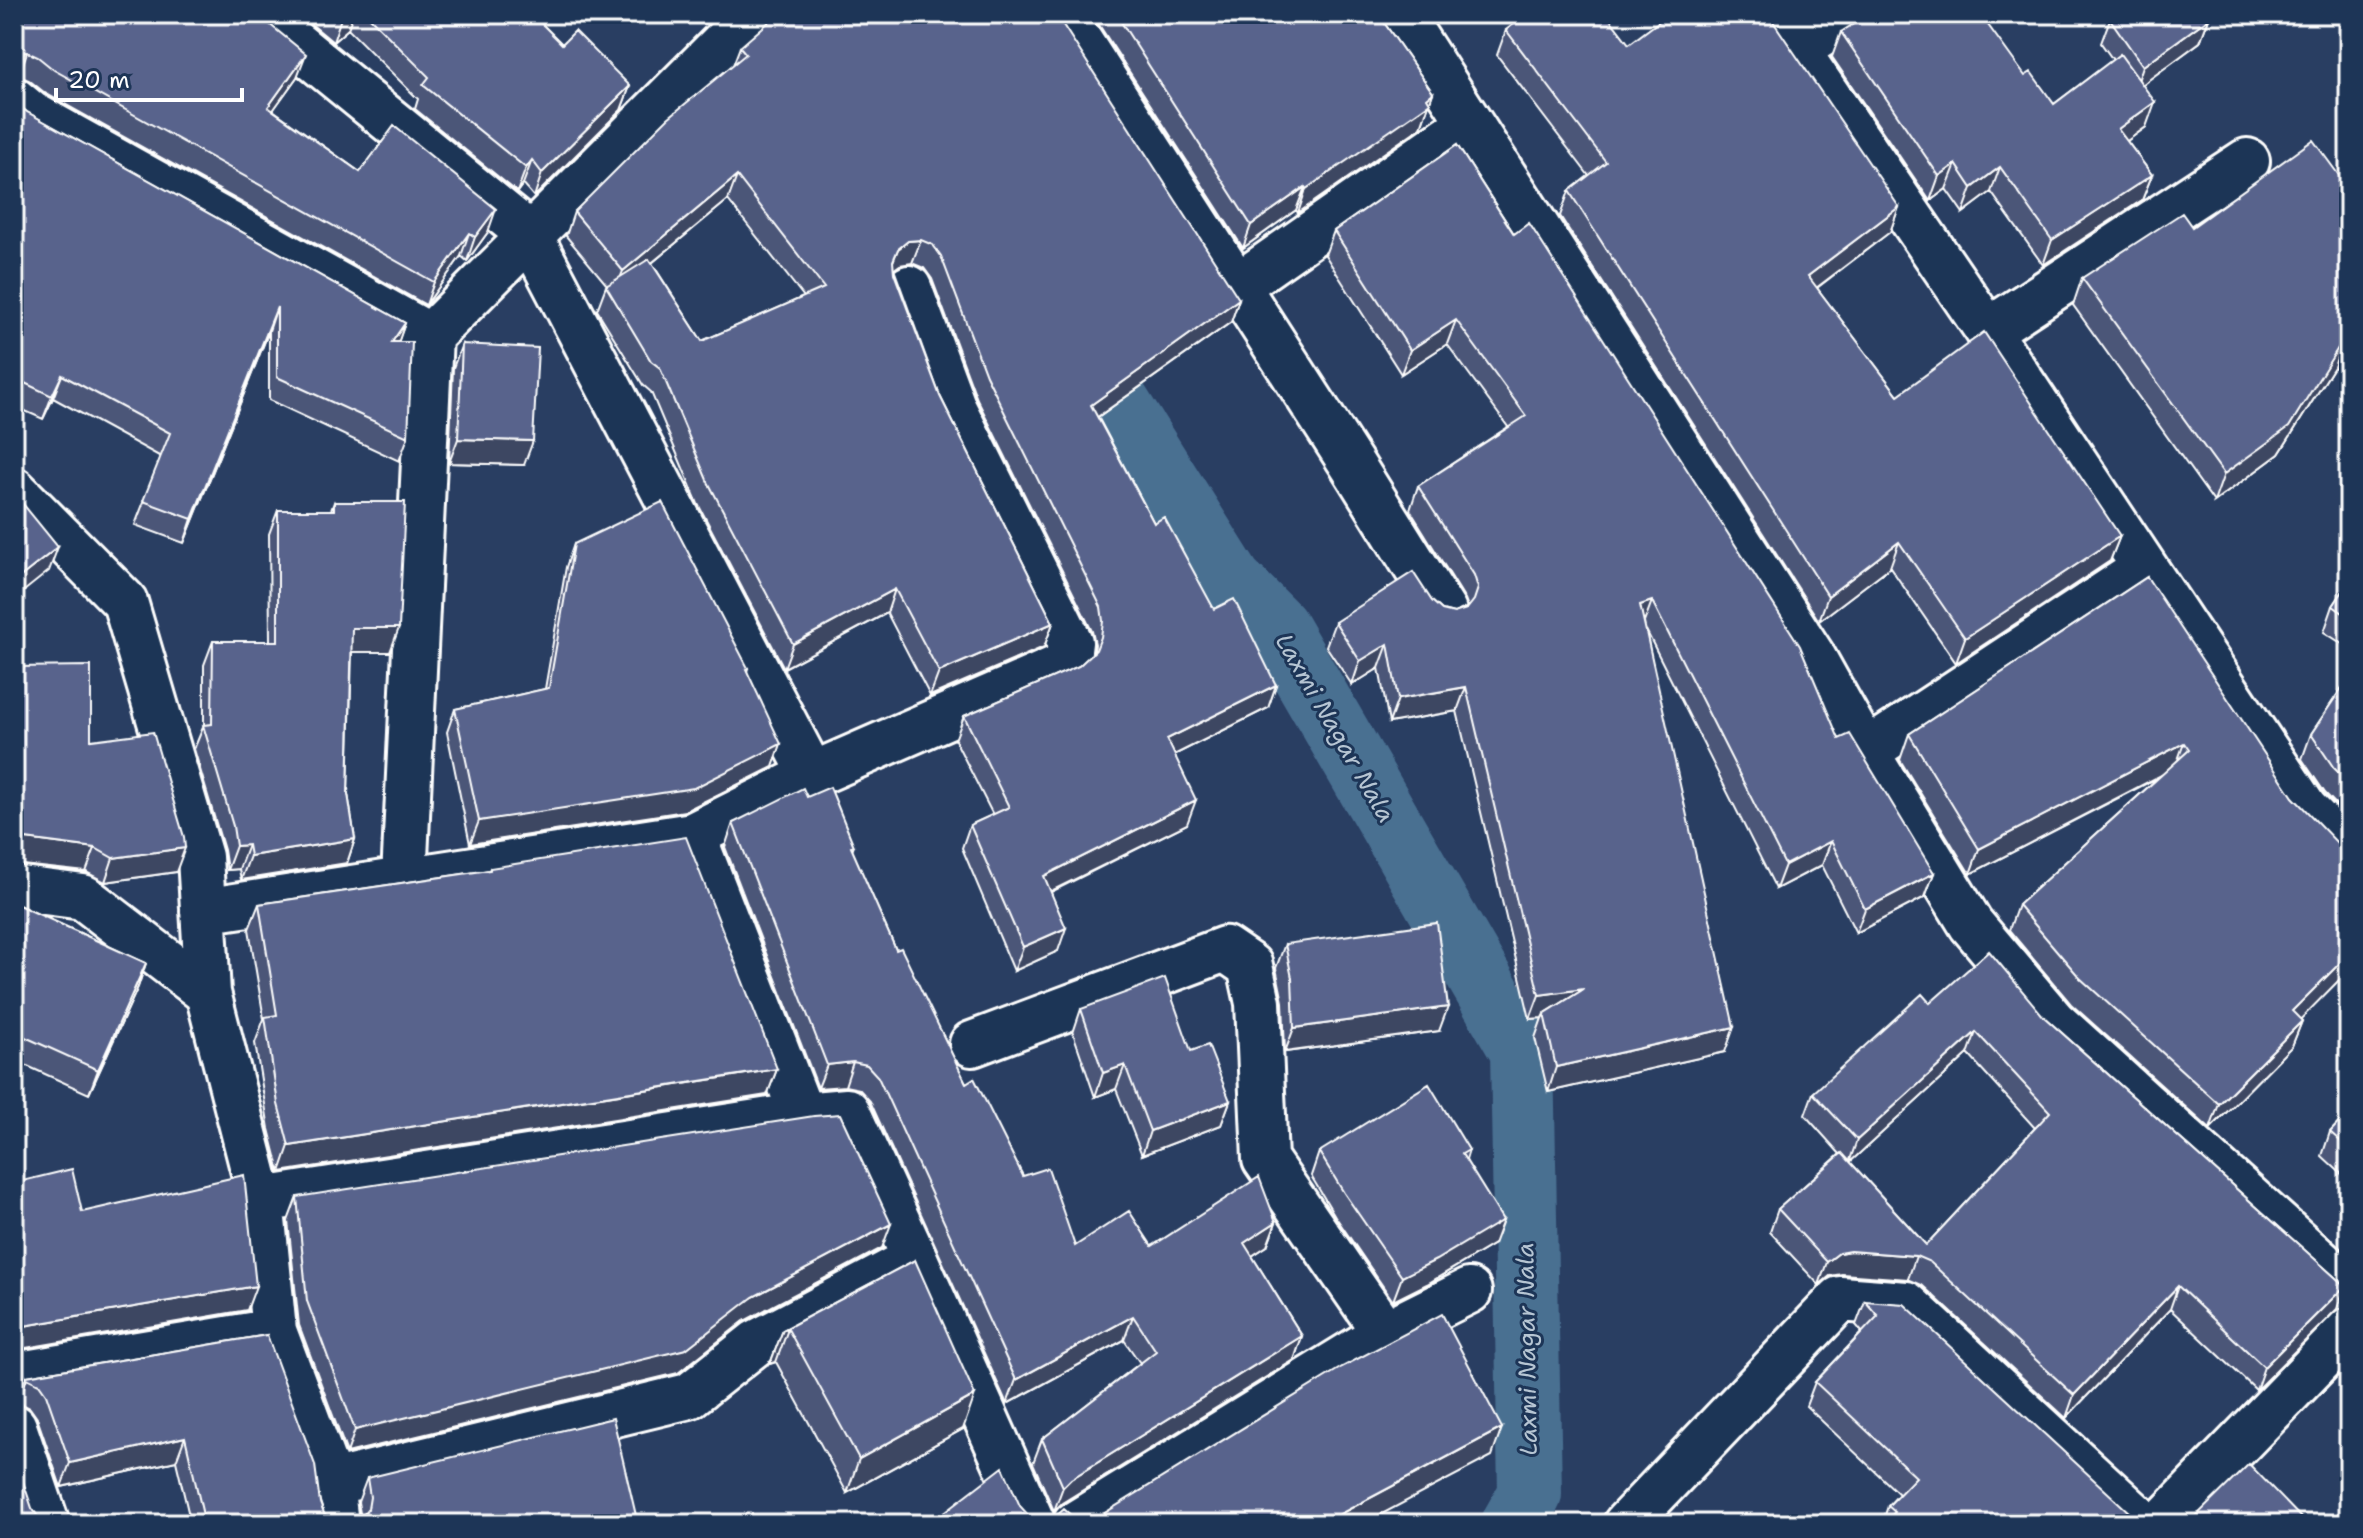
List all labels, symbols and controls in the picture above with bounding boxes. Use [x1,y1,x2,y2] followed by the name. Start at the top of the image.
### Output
[56,52,242,102] scale bar
[68,64,130,96] text: 20 m
[1268,628,1402,828] water label: Laxmi Nagar Nala
[1509,1242,1545,1456] water label: Laxmi Nagar Nala

